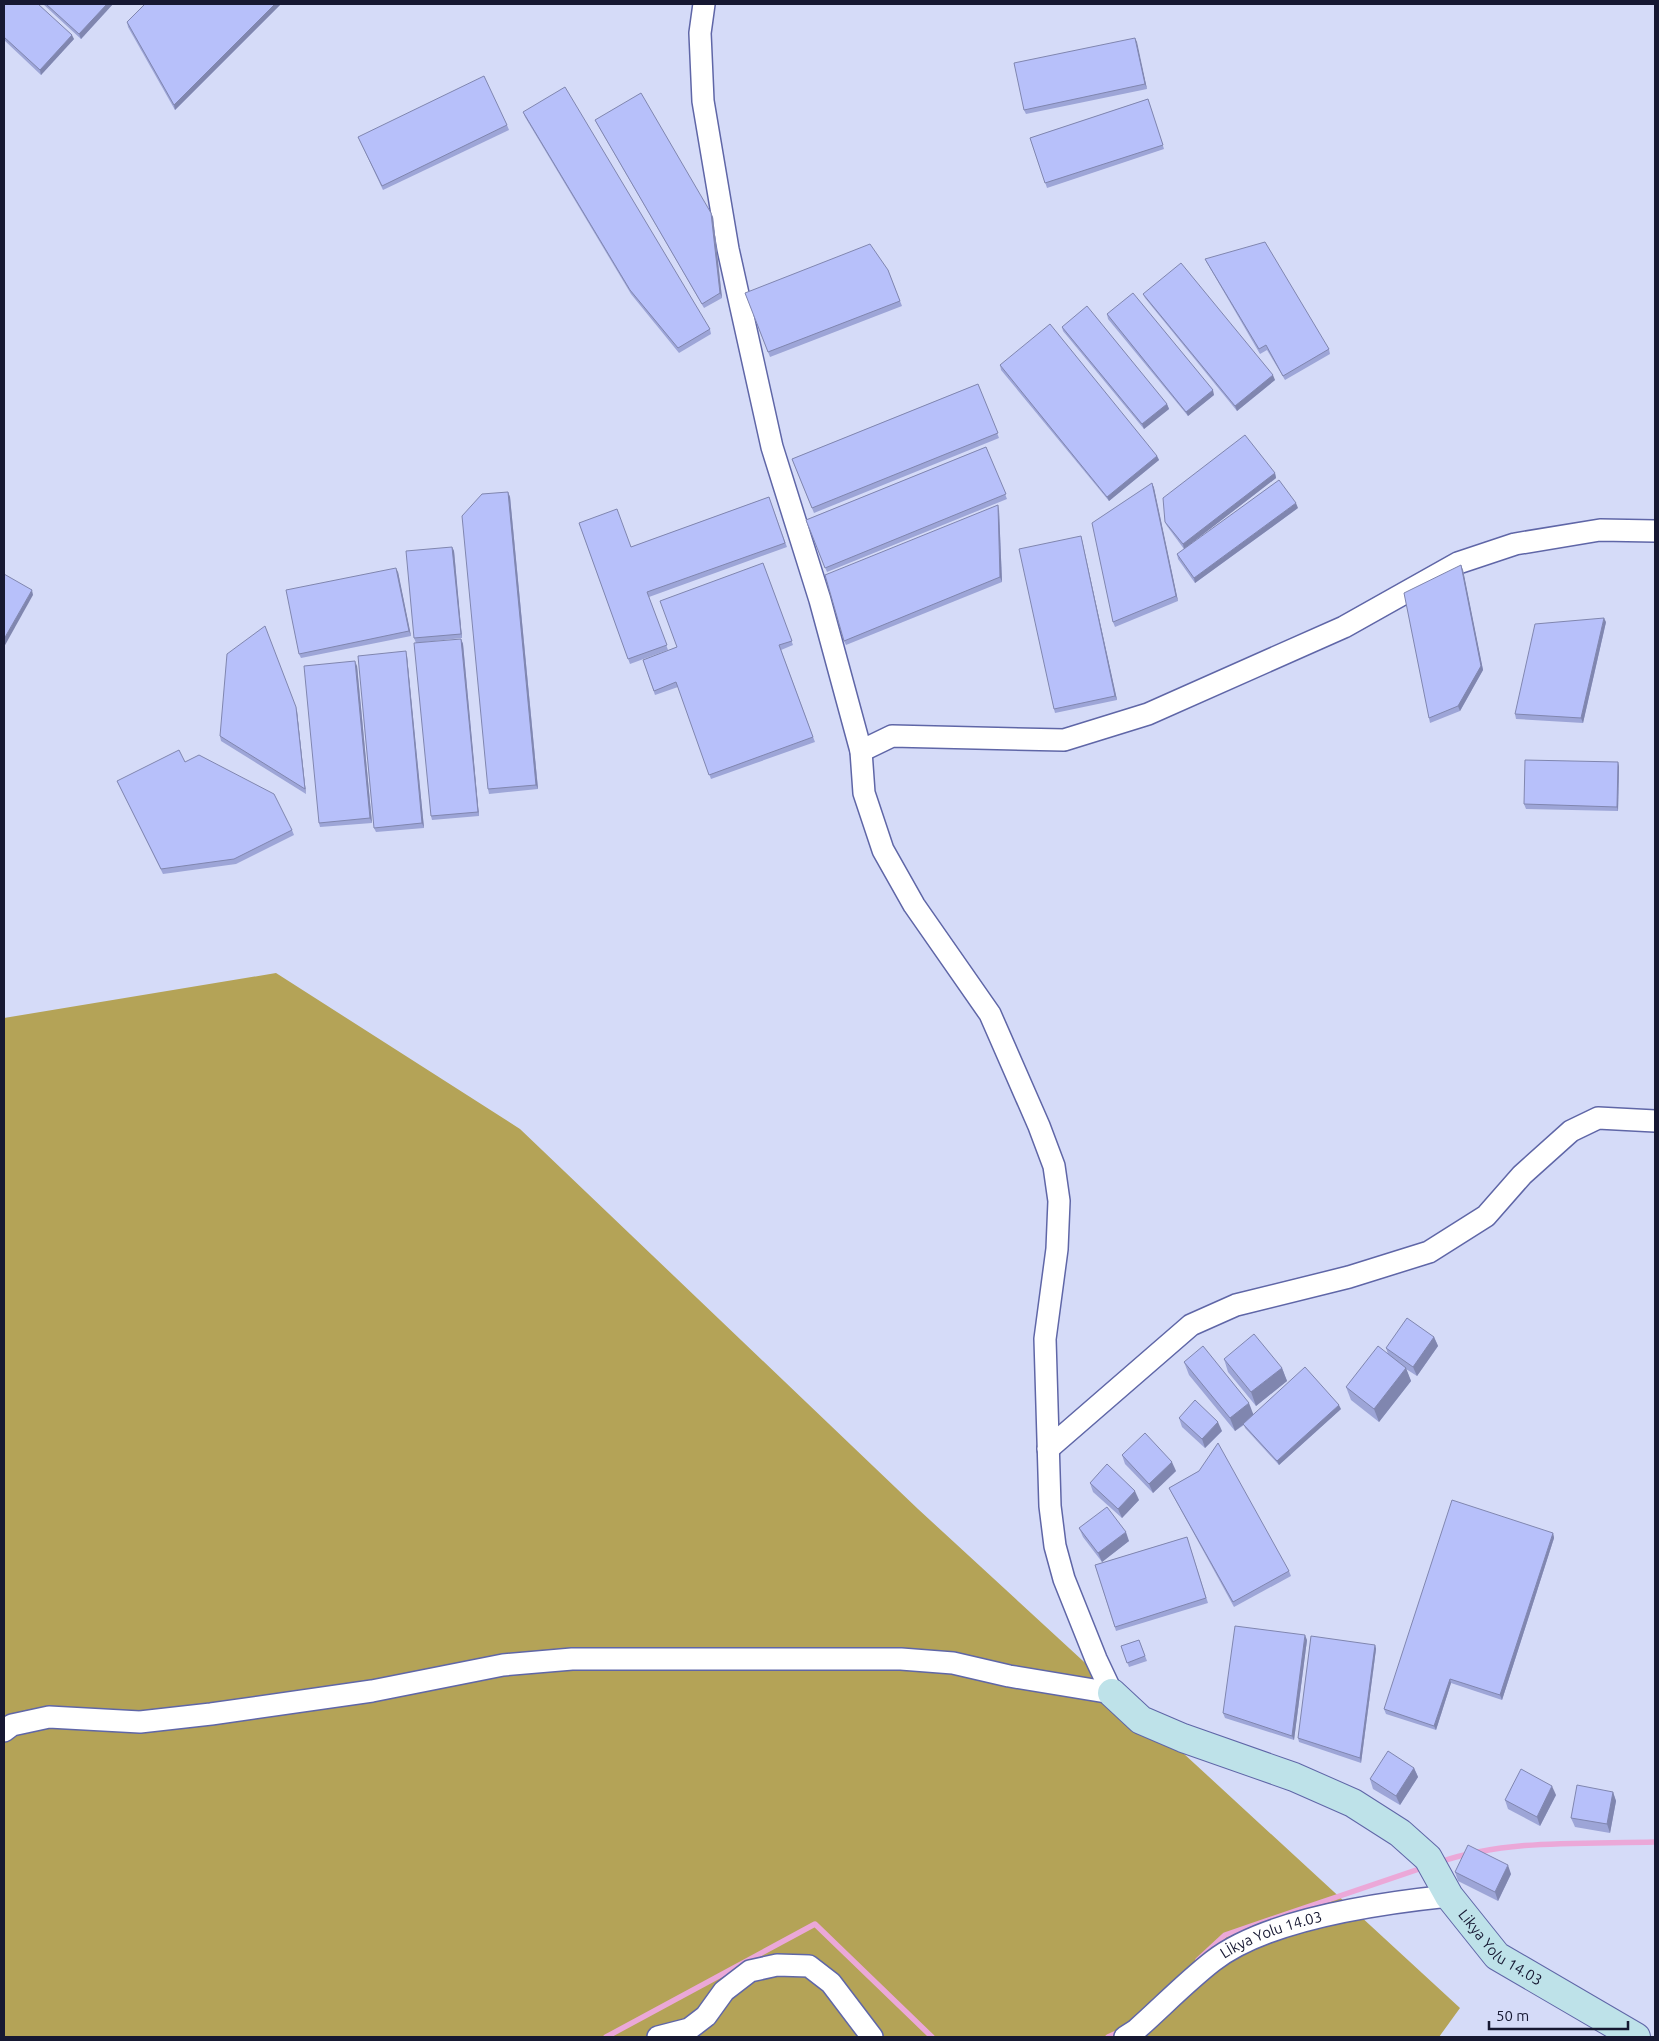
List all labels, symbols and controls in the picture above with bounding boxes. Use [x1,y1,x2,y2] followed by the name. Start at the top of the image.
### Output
[1455,1906,1545,1988] street label: Likya Yolu 14.03
[1217,1908,1324,1962] street label: Lİkya Yolu 14.03
[1489,1998,1628,2030] scale bar
[1496,2007,1529,2024] text: 50 m

